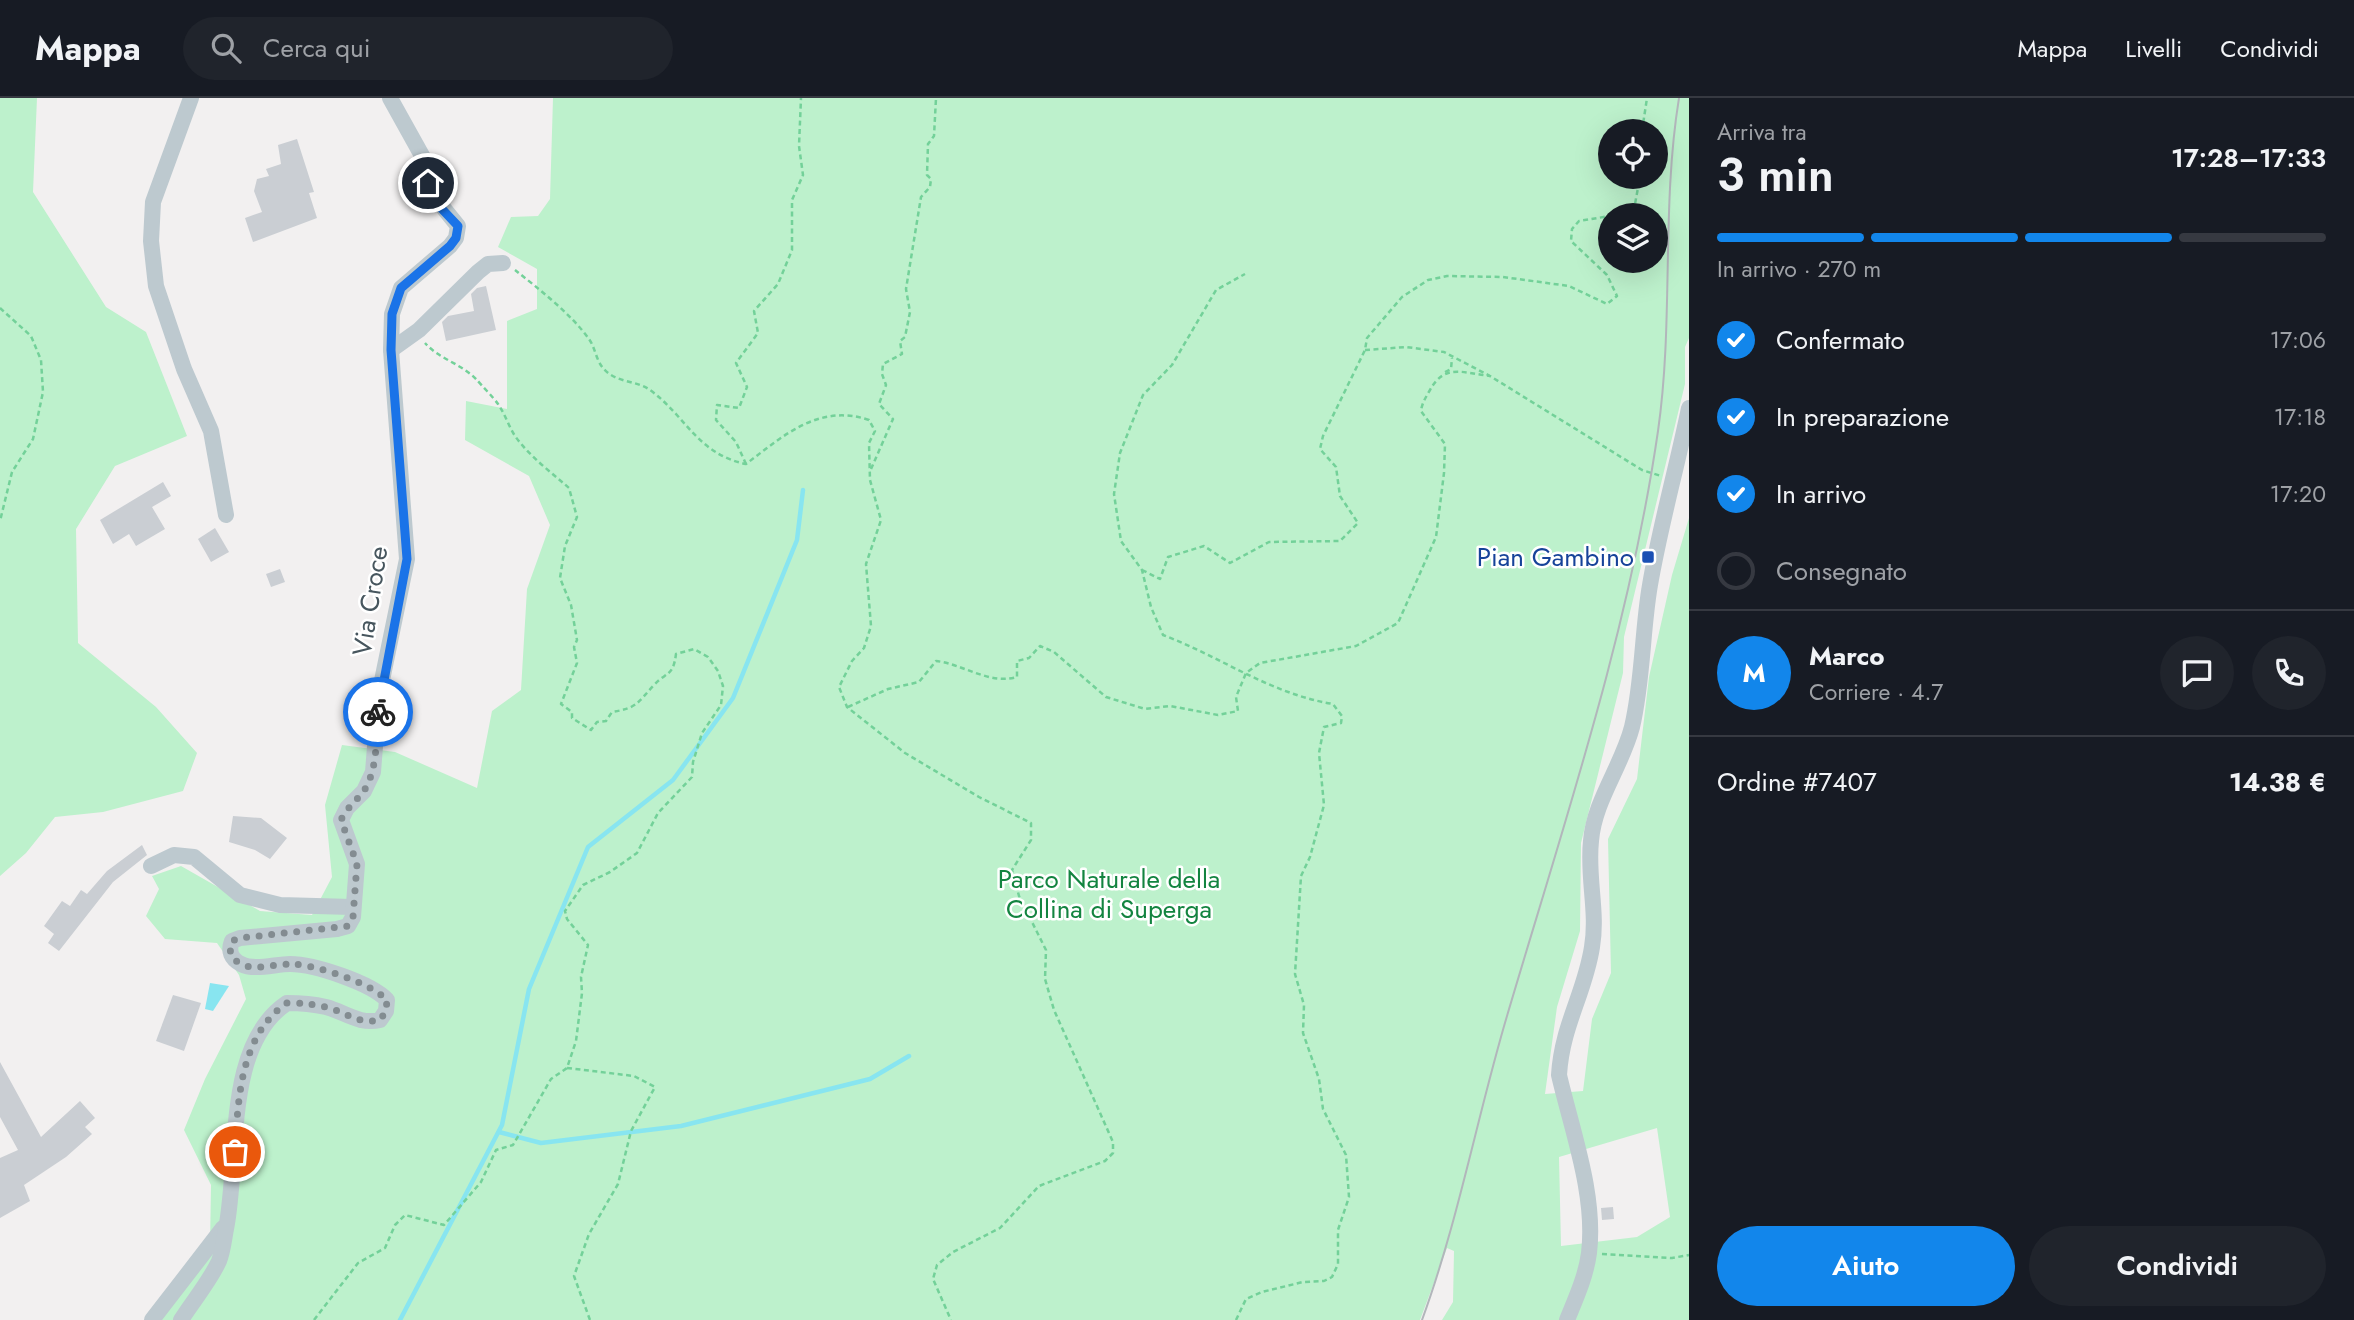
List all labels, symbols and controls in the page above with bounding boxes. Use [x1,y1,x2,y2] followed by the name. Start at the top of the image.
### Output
[183,17,673,80] search box
[35,25,141,72] text: Mappa
[207,29,245,67] icon: search
[263,29,370,67] text: Cerca qui
[2017,31,2087,66] text: Mappa
[2125,31,2182,66] text: Livelli
[2220,31,2319,66] text: Condividi
[1717,115,1807,149] text: Arriva tra
[1598,119,1668,273] map controls
[1598,119,1668,189] button: locate
[2171,139,2326,177] text: 17:28–17:33
[1717,142,1834,208] text: 3 min
[398,153,458,213] pin
[409,164,447,202] icon: home
[1598,203,1668,273] button: layers
[1717,252,1881,286] text: In arrivo · 270 m
[1717,321,1755,359] icon: check
[1776,321,1905,359] text: Confermato
[2270,323,2326,357] text: 17:06
[1717,398,1755,436] icon: check
[1776,398,1949,436] text: In preparazione
[2274,400,2326,434] text: 17:18
[1717,475,1755,513] icon: check
[1776,475,1866,513] text: In arrivo
[2270,477,2326,511] text: 17:20
[1477,538,1634,576] place label: Pian Gambino
[343,543,397,659] street label: Via Croce
[1640,549,1656,565] marker: Pian Gambino
[1776,552,1907,590] text: Consegnato
[2160,636,2234,710] button: chat
[2252,636,2326,710] button: phone
[1809,637,1885,675] text: Marco
[1742,654,1766,692] text: M
[1809,675,1943,709] text: Corriere · 4.7
[343,677,413,747] courier
[359,693,397,731] icon: bike
[1717,763,1877,801] text: Ordine #7407
[2229,763,2326,801] text: 14.38 €
[998,860,1220,928] park label: Parco Naturale della Collina di Superga
[205,1122,265,1182] pin
[216,1133,254,1171] icon: bag
[1717,1226,2015,1306] button: Aiuto
[2029,1226,2326,1306] button: Condividi

